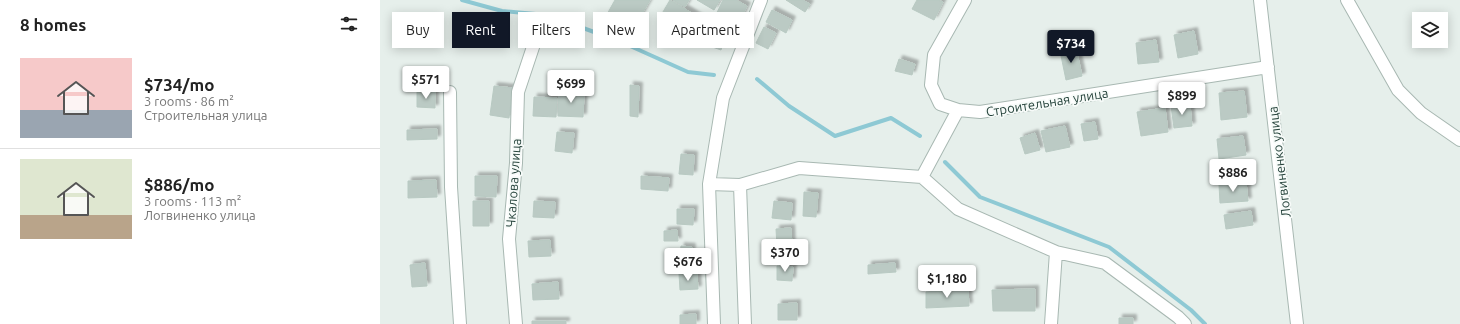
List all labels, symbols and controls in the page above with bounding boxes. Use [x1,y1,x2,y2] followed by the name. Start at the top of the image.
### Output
[392,12,444,48] chip: Buy
[452,12,510,48] chip: Rent
[518,12,585,48] chip: Filters
[593,12,649,48] chip: New
[657,12,754,48] chip: Apartment
[1412,12,1448,48] map controls
[1412,12,1448,48] button: layers
[338,13,360,35] icon: filters
[20,15,86,34] text: 8 homes
[1047,30,1095,64] pin: $734
[1056,36,1086,50] text: $734
[402,66,450,100] pin: $571
[547,70,595,104] pin: $699
[411,72,441,86] text: $571
[52,74,100,122] icon: home
[144,75,214,94] text: $734/mo
[556,76,586,90] text: $699
[1158,82,1206,116] pin: $899
[985,85,1109,119] street label: Строительная улица
[1167,88,1197,102] text: $899
[144,94,234,108] text: 3 rooms · 86 m²
[1265,106,1293,218] street label: Логвиненко улица
[144,108,268,122] text: Строительная улица
[503,138,523,228] street label: Чкалова улица
[1209,159,1257,193] pin: $886
[1218,165,1248,179] text: $886
[52,175,100,223] icon: home
[144,175,214,194] text: $886/mo
[144,194,241,208] text: 3 rooms · 113 m²
[144,208,256,222] text: Логвиненко улица
[761,239,809,273] pin: $370
[770,245,800,259] text: $370
[664,248,712,282] pin: $676
[673,254,703,268] text: $676
[914,265,980,299] pin: $1,180
[927,271,967,285] text: $1,180

